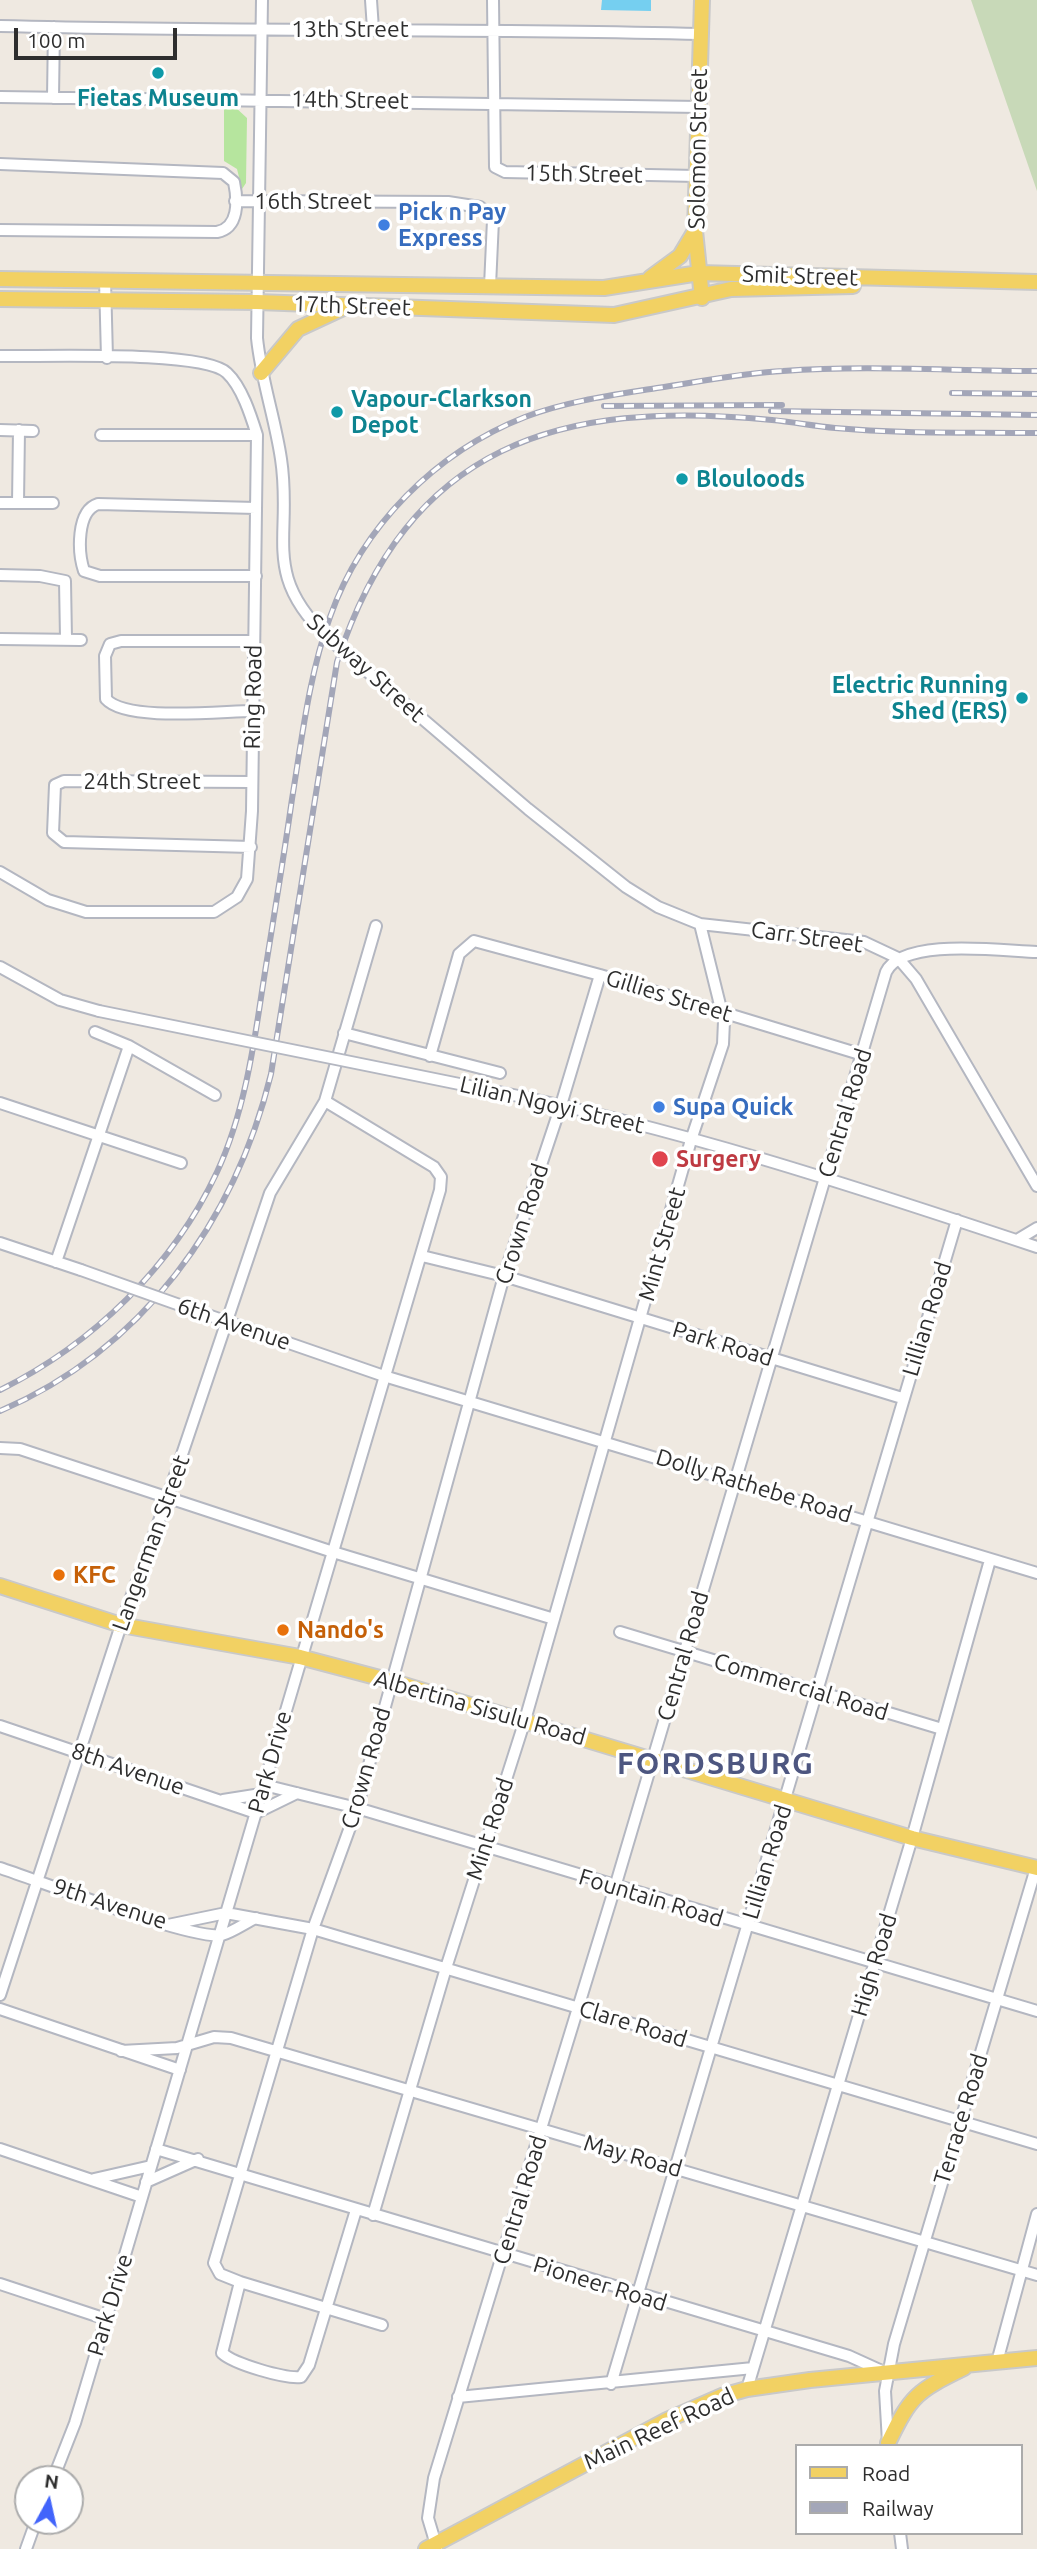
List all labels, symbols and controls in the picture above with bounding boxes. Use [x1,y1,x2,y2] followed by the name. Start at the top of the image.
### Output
[18,14,180,58] scale bar
[291,15,409,43] street label: 13th Street
[27,28,85,52] text: 100 m
[150,65,166,81] marker: Fietas Museum
[683,68,713,230] street label: Solomon Street
[77,84,239,112] place label: Fietas Museum
[291,85,409,115] street label: 14th Street
[525,159,643,189] street label: 15th Street
[254,187,372,215] street label: 16th Street
[398,198,506,252] place label: Pick n Pay Express
[376,217,392,233] marker: Pick n Pay Express
[742,260,858,292] street label: Smit Street
[293,290,411,322] street label: 17th Street
[351,385,532,439] place label: Vapour-Clarkson Depot
[329,404,345,420] marker: Vapour-Clarkson Depot
[696,465,805,493] place label: Blouloods
[674,471,690,487] marker: Blouloods
[301,608,431,728] street label: Subway Street
[238,644,268,750] street label: Ring Road
[832,671,1008,725] place label: Electric Running Shed (ERS)
[1014,690,1030,706] marker: Electric Running Shed (ERS)
[83,767,201,795] street label: 24th Street
[749,915,865,959] street label: Carr Street
[602,964,736,1028] street label: Gillies Street
[812,1045,878,1181] street label: Central Road
[457,1070,647,1140] street label: Lilian Ngoyi Street
[673,1093,793,1121] place label: Supa Quick
[651,1099,667,1115] marker: Supa Quick
[676,1145,761,1173] place label: Surgery
[650,1149,670,1169] marker: Surgery
[489,1160,555,1288] street label: Crown Road
[633,1184,691,1304] street label: Mint Street
[897,1258,957,1380] street label: Lillian Road
[174,1292,294,1356] street label: 6th Avenue
[669,1316,777,1372] street label: Park Road
[653,1443,855,1529] street label: Dolly Rathebe Road
[106,1451,196,1635] street label: Langerman Street
[73,1561,116,1589] place label: KFC
[51,1567,67,1583] marker: KFC
[651,1588,715,1724] street label: Central Road
[297,1616,384,1644] place label: Nando's
[275,1622,291,1638] marker: Nando's
[710,1647,892,1727] street label: Commercial Road
[371,1665,589,1751] street label: Albertina Sisulu Road
[335,1704,397,1832] street label: Crown Road
[242,1708,298,1816] street label: Park Drive
[68,1737,188,1801] street label: 8th Avenue
[618,1746,814,1782] district label: FORDSBURG
[460,1774,520,1884] street label: Mint Road
[737,1801,797,1923] street label: Lillian Road
[575,1863,727,1933] street label: Fountain Road
[50,1873,170,1935] street label: 9th Avenue
[845,1910,903,2020] street label: High Road
[576,1994,690,2054] street label: Clare Road
[928,2050,994,2188] street label: Terrace Road
[581,2129,685,2183] street label: May Road
[487,2132,553,2268] street label: Central Road
[81,2251,139,2359] street label: Park Drive
[530,2251,670,2317] street label: Pioneer Road
[580,2382,738,2476] street label: Main Reef Road
[796,2444,1023,2535] legend
[862,2461,910,2485] text: Road
[14,2465,84,2535] north arrow
[43,2469,60,2493] text: N
[862,2496,934,2520] text: Railway

